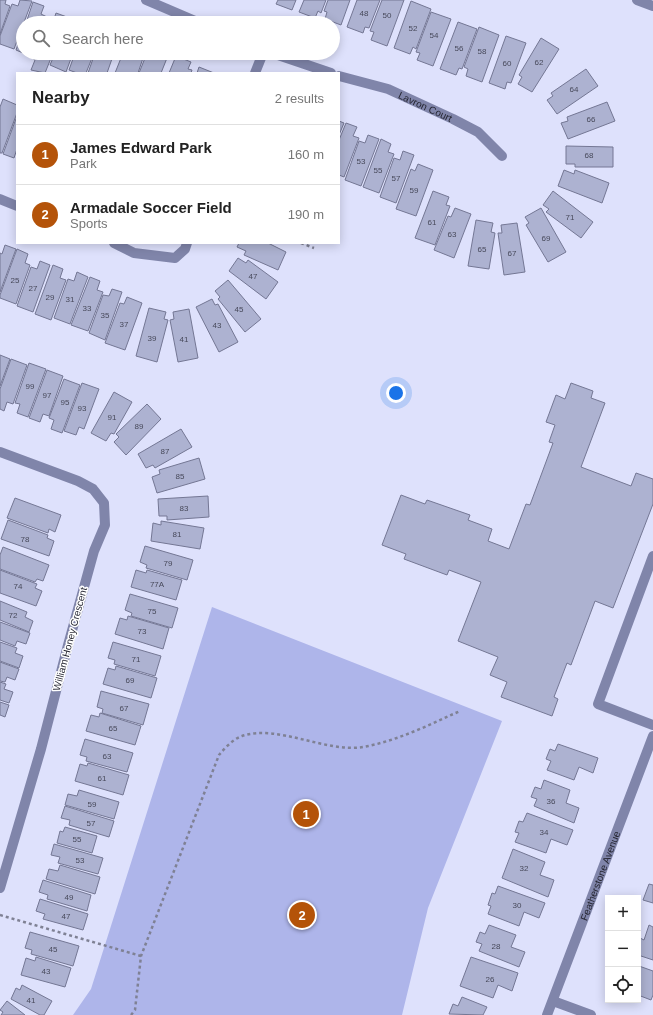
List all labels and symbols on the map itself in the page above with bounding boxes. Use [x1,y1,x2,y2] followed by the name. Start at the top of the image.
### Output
[360,9,369,18] house number: 48
[383,11,392,20] house number: 50
[409,24,418,33] house number: 52
[430,31,439,40] house number: 54
[455,44,464,53] house number: 56
[478,47,487,56] house number: 58
[535,58,544,67] house number: 62
[503,59,512,68] house number: 60
[570,85,579,94] house number: 64
[397,89,454,124] street label: Lavron Court
[587,115,596,124] house number: 66
[585,151,594,160] house number: 68
[357,157,366,166] house number: 53
[374,166,383,175] house number: 55
[392,174,401,183] house number: 57
[410,186,419,195] house number: 59
[566,213,575,222] house number: 71
[428,218,437,227] house number: 61
[448,230,457,239] house number: 63
[542,234,551,243] house number: 69
[478,245,487,254] house number: 65
[508,249,517,258] house number: 67
[249,272,258,281] house number: 47
[11,276,20,285] house number: 25
[29,284,38,293] house number: 27
[46,293,55,302] house number: 29
[66,295,75,304] house number: 31
[83,304,92,313] house number: 33
[235,305,244,314] house number: 45
[101,311,110,320] house number: 35
[120,320,129,329] house number: 37
[213,321,222,330] house number: 43
[148,334,157,343] house number: 39
[180,335,189,344] house number: 41
[26,382,35,391] house number: 99
[386,383,406,403] your location
[43,391,52,400] house number: 97
[61,398,70,407] house number: 95
[78,404,87,413] house number: 93
[108,413,117,422] house number: 91
[135,422,144,431] house number: 89
[161,447,170,456] house number: 87
[176,472,185,481] house number: 85
[180,504,189,513] house number: 83
[173,530,182,539] house number: 81
[21,535,30,544] house number: 78
[164,559,173,568] house number: 79
[150,580,165,589] house number: 77A
[14,582,23,591] house number: 74
[51,586,89,692] street label: William Honey Crescent
[148,607,157,616] house number: 75
[9,611,18,620] house number: 72
[138,627,147,636] house number: 73
[132,655,141,664] house number: 71
[126,676,135,685] house number: 69
[120,704,129,713] house number: 67
[109,724,118,733] house number: 65
[103,752,112,761] house number: 63
[98,774,107,783] house number: 61
[547,797,556,806] house number: 36
[293,799,319,829] pin: 1
[88,800,97,809] house number: 59
[87,819,96,828] house number: 57
[540,828,549,837] house number: 34
[578,829,622,922] street label: Featherstone Avenue
[73,835,82,844] house number: 55
[76,856,85,865] house number: 53
[520,864,529,873] house number: 32
[65,893,74,902] house number: 49
[289,900,315,930] pin: 2
[513,901,522,910] house number: 30
[62,912,71,921] house number: 47
[492,942,501,951] house number: 28
[49,945,58,954] house number: 45
[42,967,51,976] house number: 43
[486,975,495,984] house number: 26
[27,996,36,1005] house number: 41

